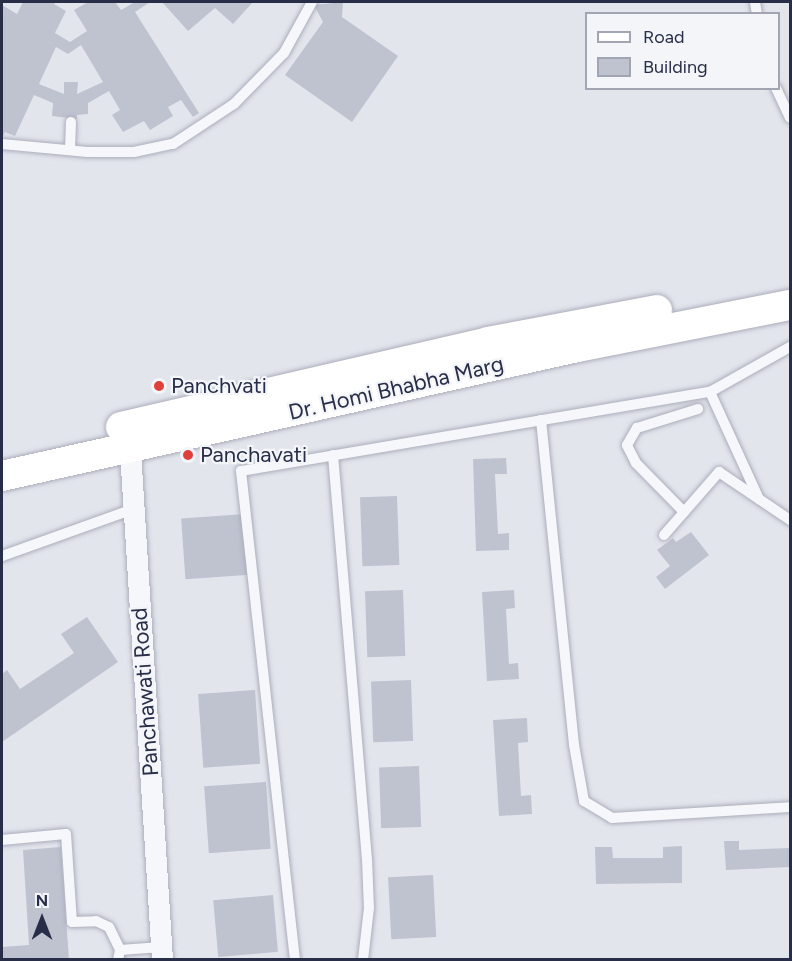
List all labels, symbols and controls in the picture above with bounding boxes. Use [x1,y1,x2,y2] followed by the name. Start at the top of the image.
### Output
[585,12,780,90] legend
[643,26,684,48] text: Road
[643,56,708,78] text: Building
[286,350,506,426] street label: Dr. Homi Bhabha Marg
[171,373,267,399] place label: Panchvati
[152,379,166,393] marker: Panchvati
[200,442,307,468] place label: Panchavati
[181,448,195,462] marker: Panchavati
[126,607,164,777] street label: Panchawati Road
[12,889,72,949] north arrow
[36,891,48,910] text: N

